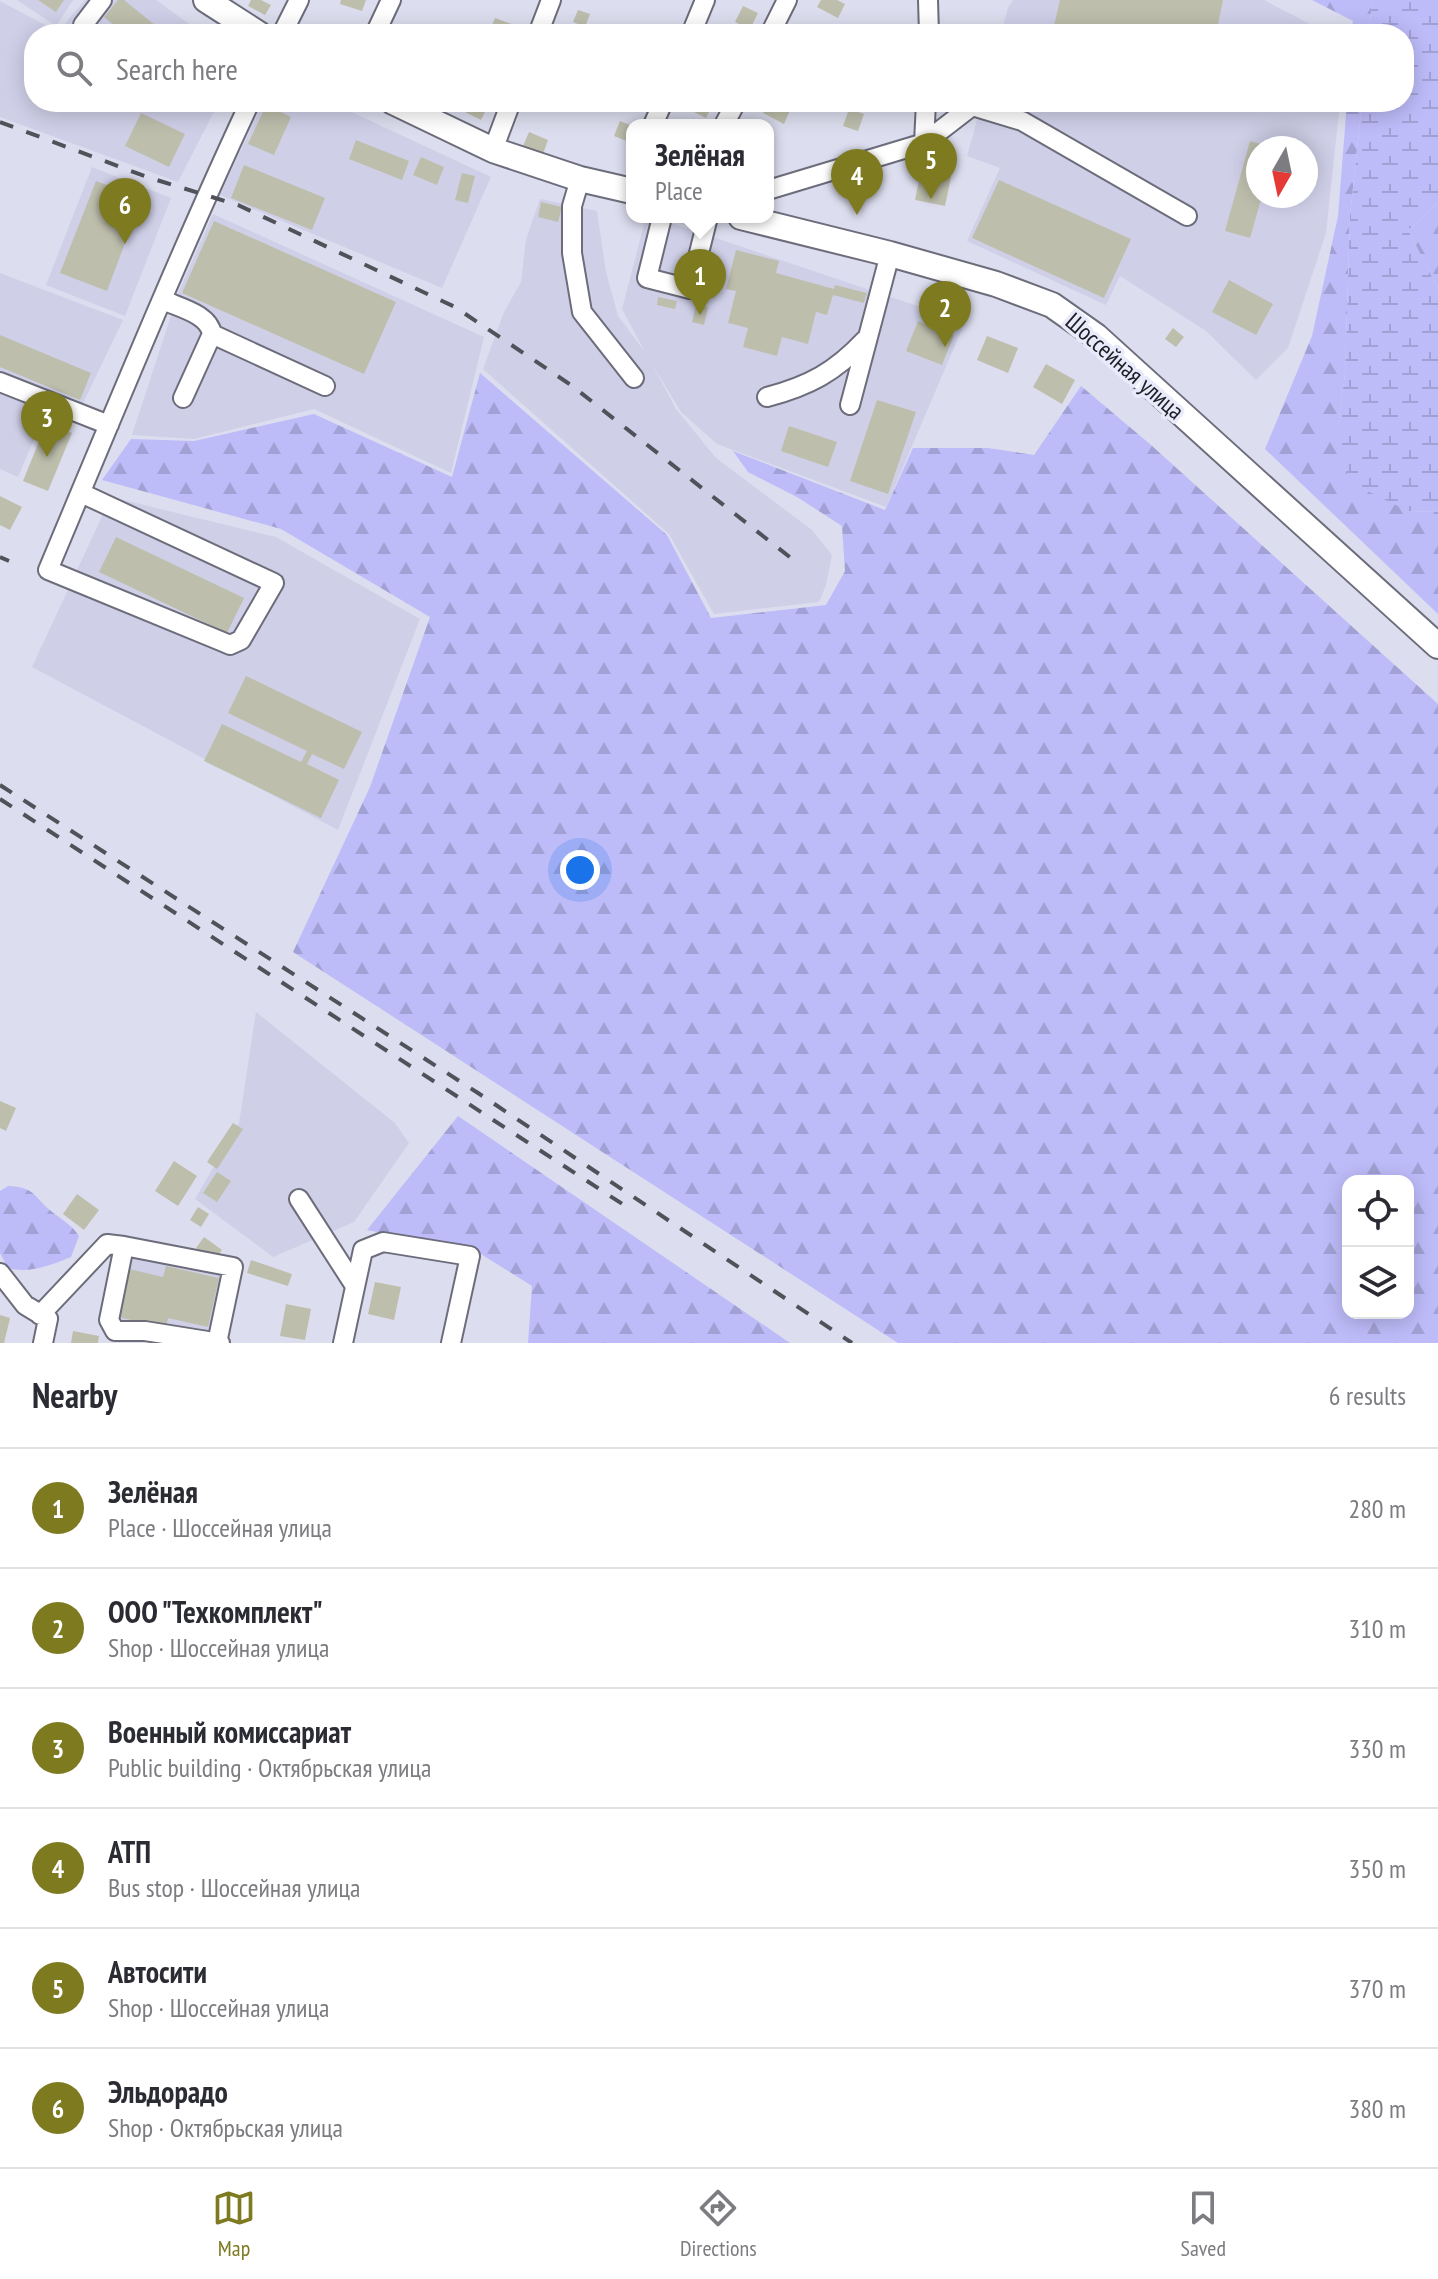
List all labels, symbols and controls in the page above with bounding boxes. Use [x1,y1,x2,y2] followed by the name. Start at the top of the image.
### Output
[24,24,1414,112] search box
[52,46,96,90] icon: search
[116,49,238,88] text: Search here
[626,119,774,223] popup
[905,133,957,199] pin: 5
[655,135,745,174] text: Зелёная
[1246,136,1318,208] north arrow
[831,149,883,215] pin: 4
[655,174,703,207] text: Place
[99,178,151,244] pin: 6
[674,249,726,315] pin: 1
[919,281,971,347] pin: 2
[1059,306,1191,426] street label: Шоссейная улица
[21,391,73,457] pin: 3
[560,850,600,890] your location
[1342,1175,1414,1319] map controls
[1342,1175,1414,1247] button: locate
[1342,1247,1414,1319] button: layers
[32,1373,117,1417] text: Nearby
[1329,1379,1406,1412] text: 6 results
[108,1472,198,1511] text: Зелёная
[52,1492,64,1525] text: 1
[1348,1492,1406,1525] text: 280 m
[108,1511,332,1544] text: Place · Шоссейная улица
[108,1592,323,1631] text: ООО "Техкомплект"
[52,1612,64,1645] text: 2
[1348,1612,1406,1645] text: 310 m
[108,1631,329,1664] text: Shop · Шоссейная улица
[108,1712,351,1751] text: Военный комиссариат
[52,1732,64,1765] text: 3
[1348,1732,1406,1765] text: 330 m
[108,1751,431,1784] text: Public building · Октябрьская улица
[108,1832,151,1871] text: АТП
[52,1852,64,1885] text: 4
[1348,1852,1406,1885] text: 350 m
[108,1871,360,1904] text: Bus stop · Шоссейная улица
[108,1952,207,1991] text: Автосити
[52,1972,64,2005] text: 5
[1348,1972,1406,2005] text: 370 m
[108,1991,329,2024] text: Shop · Шоссейная улица
[108,2072,228,2111] text: Эльдорадо
[52,2092,64,2125] text: 6
[1348,2092,1406,2125] text: 380 m
[108,2111,343,2144] text: Shop · Октябрьская улица
[212,2186,256,2262] tab: Map
[680,2186,757,2262] tab: Directions
[1181,2186,1226,2262] tab: Saved

